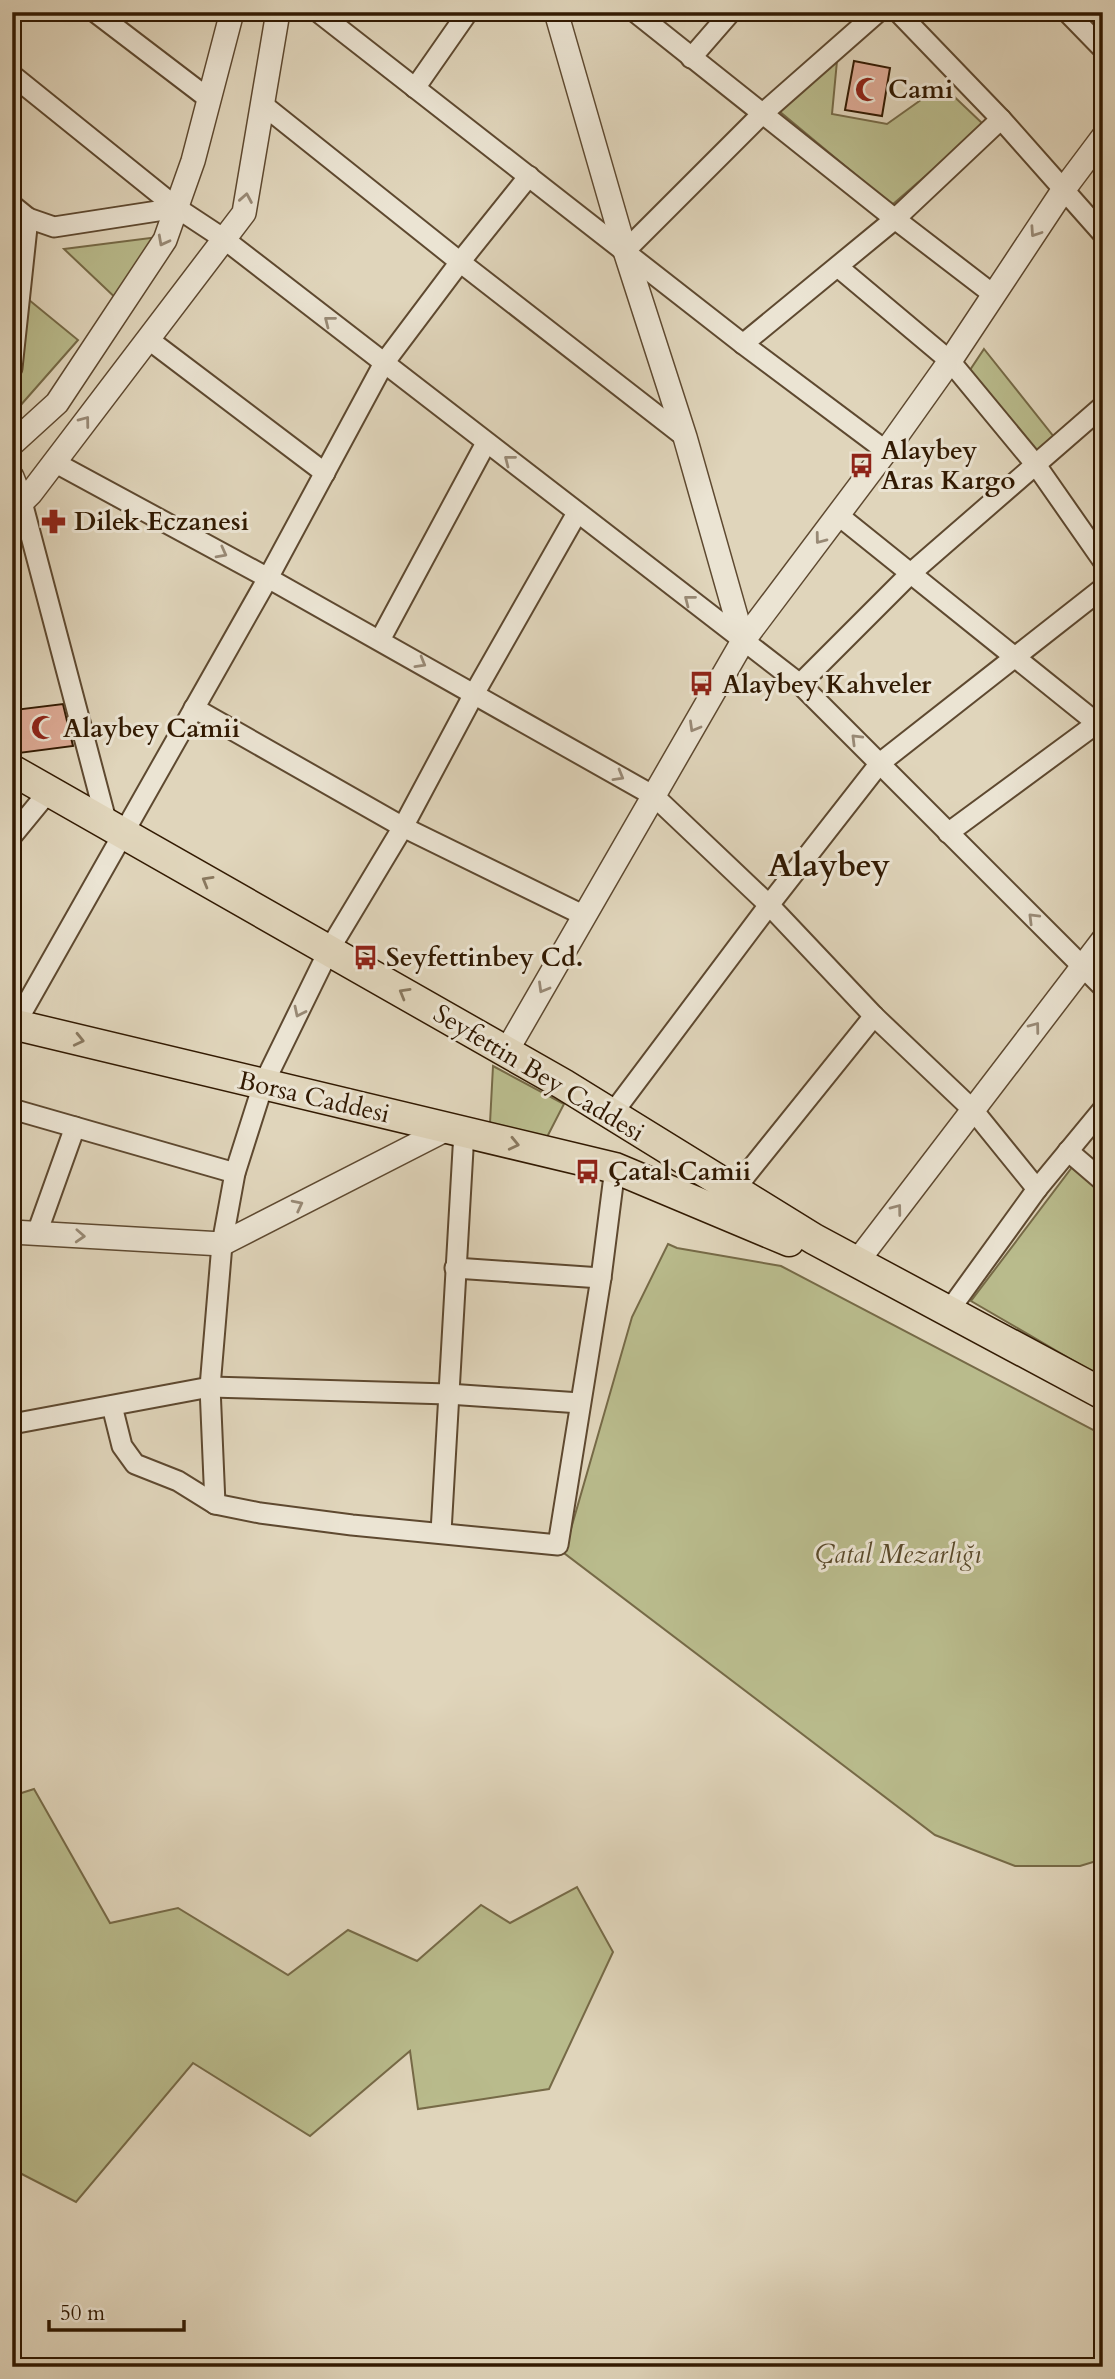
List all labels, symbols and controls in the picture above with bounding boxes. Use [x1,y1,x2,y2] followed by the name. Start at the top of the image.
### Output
[888,72,953,107] place label: Cami
[854,75,882,103] mosque icon: Cami
[238,192,253,204] one-way arrow
[1030,225,1043,238] one-way arrow
[158,234,171,247] one-way arrow
[325,316,337,329] one-way arrow
[77,416,90,429] one-way arrow
[881,433,1015,498] place label: Alaybey Aras Kargo
[847,451,875,479] bus stop icon: Alaybey Aras Kargo
[504,456,516,469] one-way arrow
[74,504,249,539] place label: Dilek Eczanesi
[40,507,68,535] pharmacy icon: Dilek Eczanesi
[816,531,828,544] one-way arrow
[215,544,227,558] one-way arrow
[684,595,696,608] one-way arrow
[413,655,426,668] one-way arrow
[722,667,932,702] place label: Alaybey Kahveler
[688,670,716,698] bus stop icon: Alaybey Kahveler
[63,711,240,746] place label: Alaybey Camii
[29,714,57,742] mosque icon: Alaybey Camii
[689,720,702,733] one-way arrow
[851,734,864,747] one-way arrow
[611,768,624,781] one-way arrow
[768,843,890,888] district label: Alaybey
[201,876,214,889] one-way arrow
[1028,914,1041,927] one-way arrow
[386,940,583,975] place label: Seyfettinbey Cd.
[352,943,380,971] bus stop icon: Seyfettinbey Cd.
[538,981,551,994] one-way arrow
[399,988,412,1001] one-way arrow
[427,996,651,1150] street label: Seyfettin Bey Caddesi
[293,1005,307,1017] one-way arrow
[1027,1023,1039,1035] one-way arrow
[73,1032,85,1047] one-way arrow
[235,1063,393,1131] street label: Borsa Caddesi
[508,1136,520,1150] one-way arrow
[608,1154,751,1189] place label: Çatal Camii
[574,1157,602,1185] bus stop icon: Çatal Camii
[291,1200,303,1213] one-way arrow
[889,1204,902,1216] one-way arrow
[75,1228,86,1243] one-way arrow
[815,1537,981,1572] park label: Çatal Mezarlığı
[49,2288,184,2332] scale bar
[60,2299,105,2328] text: 50 m

